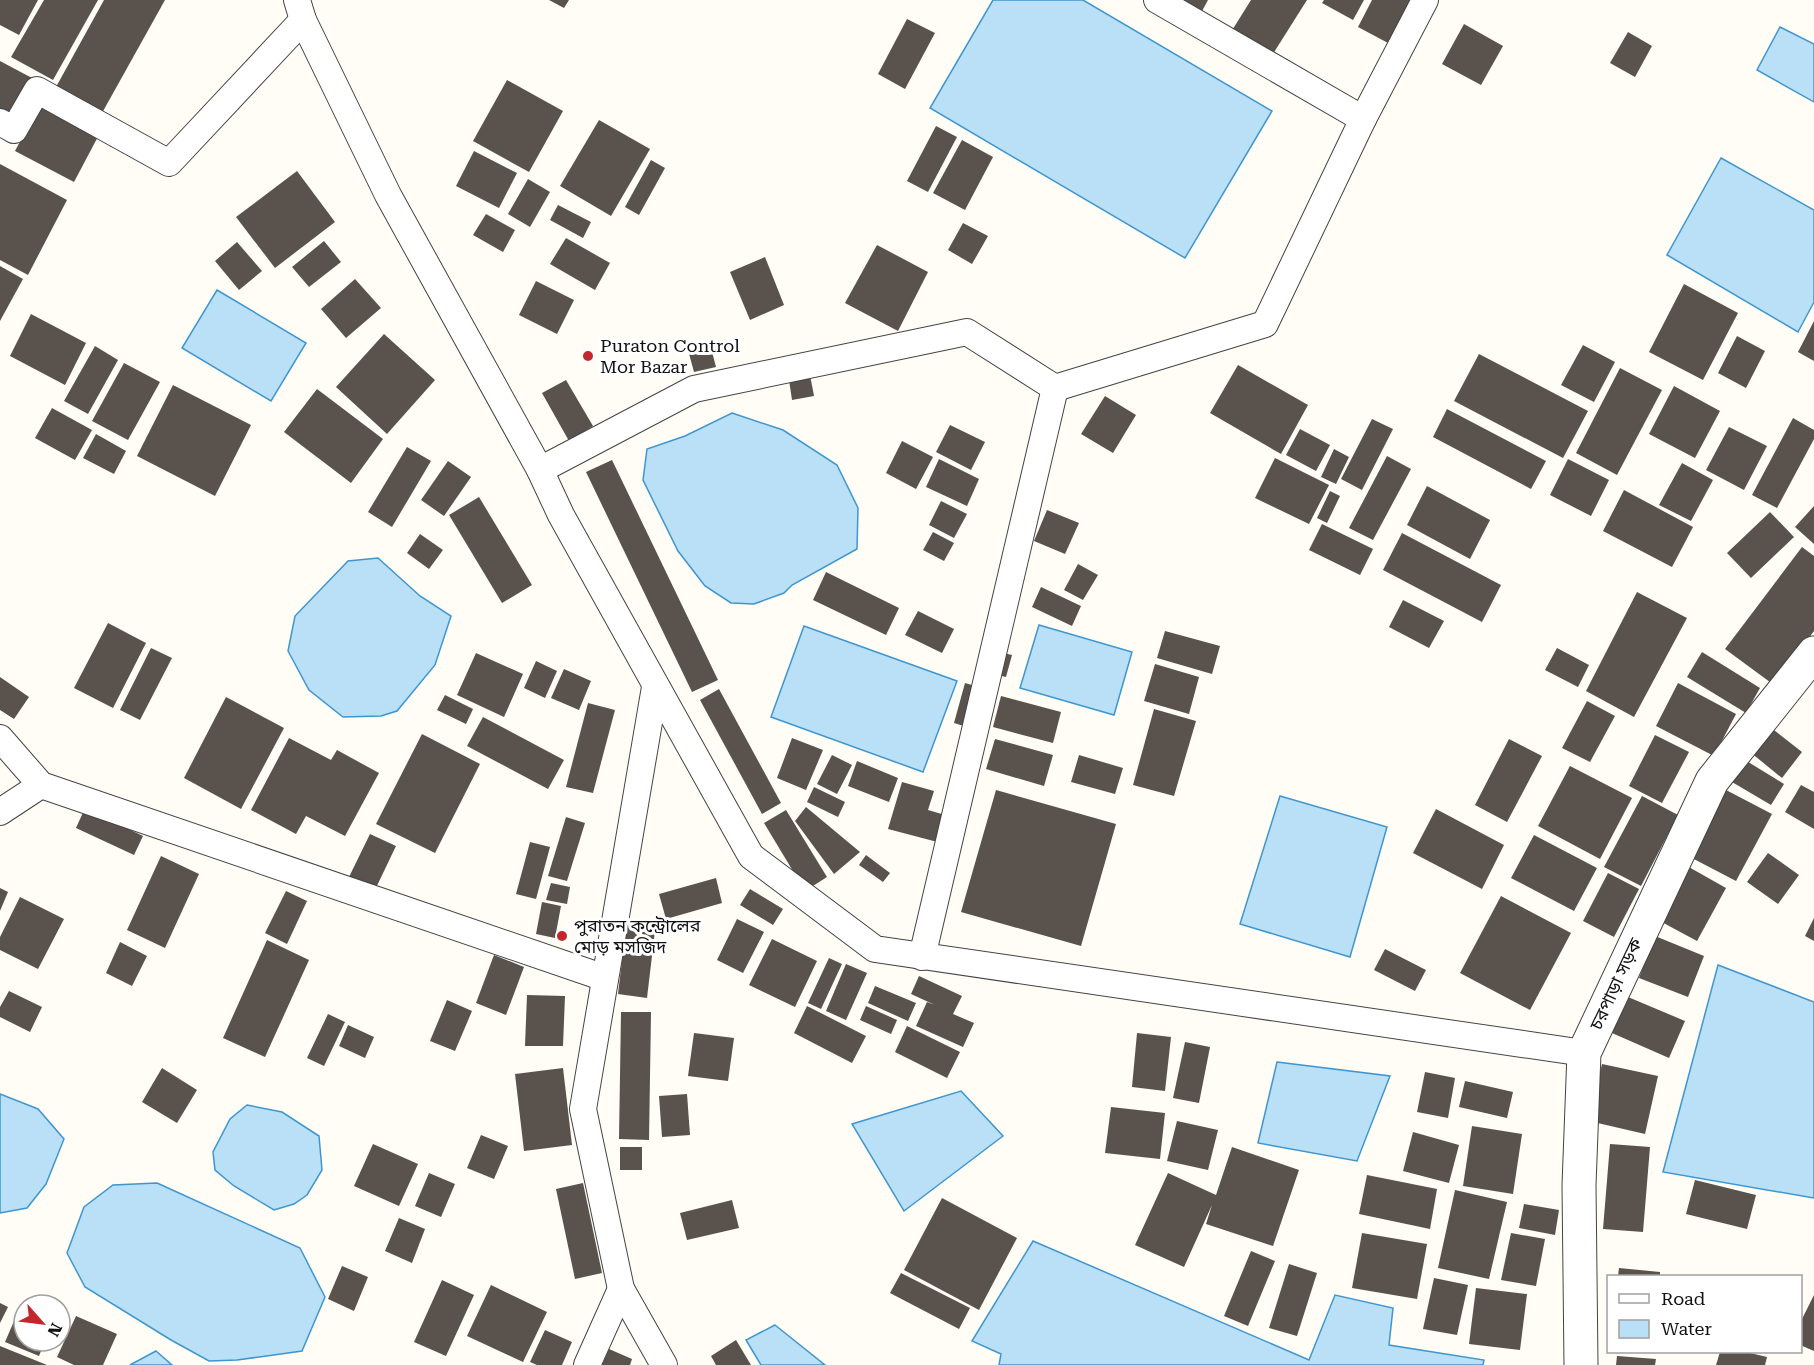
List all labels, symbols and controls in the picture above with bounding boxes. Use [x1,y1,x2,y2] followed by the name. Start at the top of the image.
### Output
[600,335,740,377] place label: Puraton Control Mor Bazar
[581,349,595,363] marker: Puraton Control Mor Bazar
[574,915,701,957] place label: পুরাতন কন্ট্রোলের মোড় মসজিদ
[555,929,569,943] marker: পুরাতন কন্ট্রোলের মোড় মসজিদ
[1585,934,1646,1034] street label: চরপাড়া সড়ক
[1607,1275,1802,1353] legend
[1661,1288,1706,1309] text: Road
[12,1293,72,1353] north arrow
[1661,1318,1712,1339] text: Water
[44,1320,66,1340] text: N

